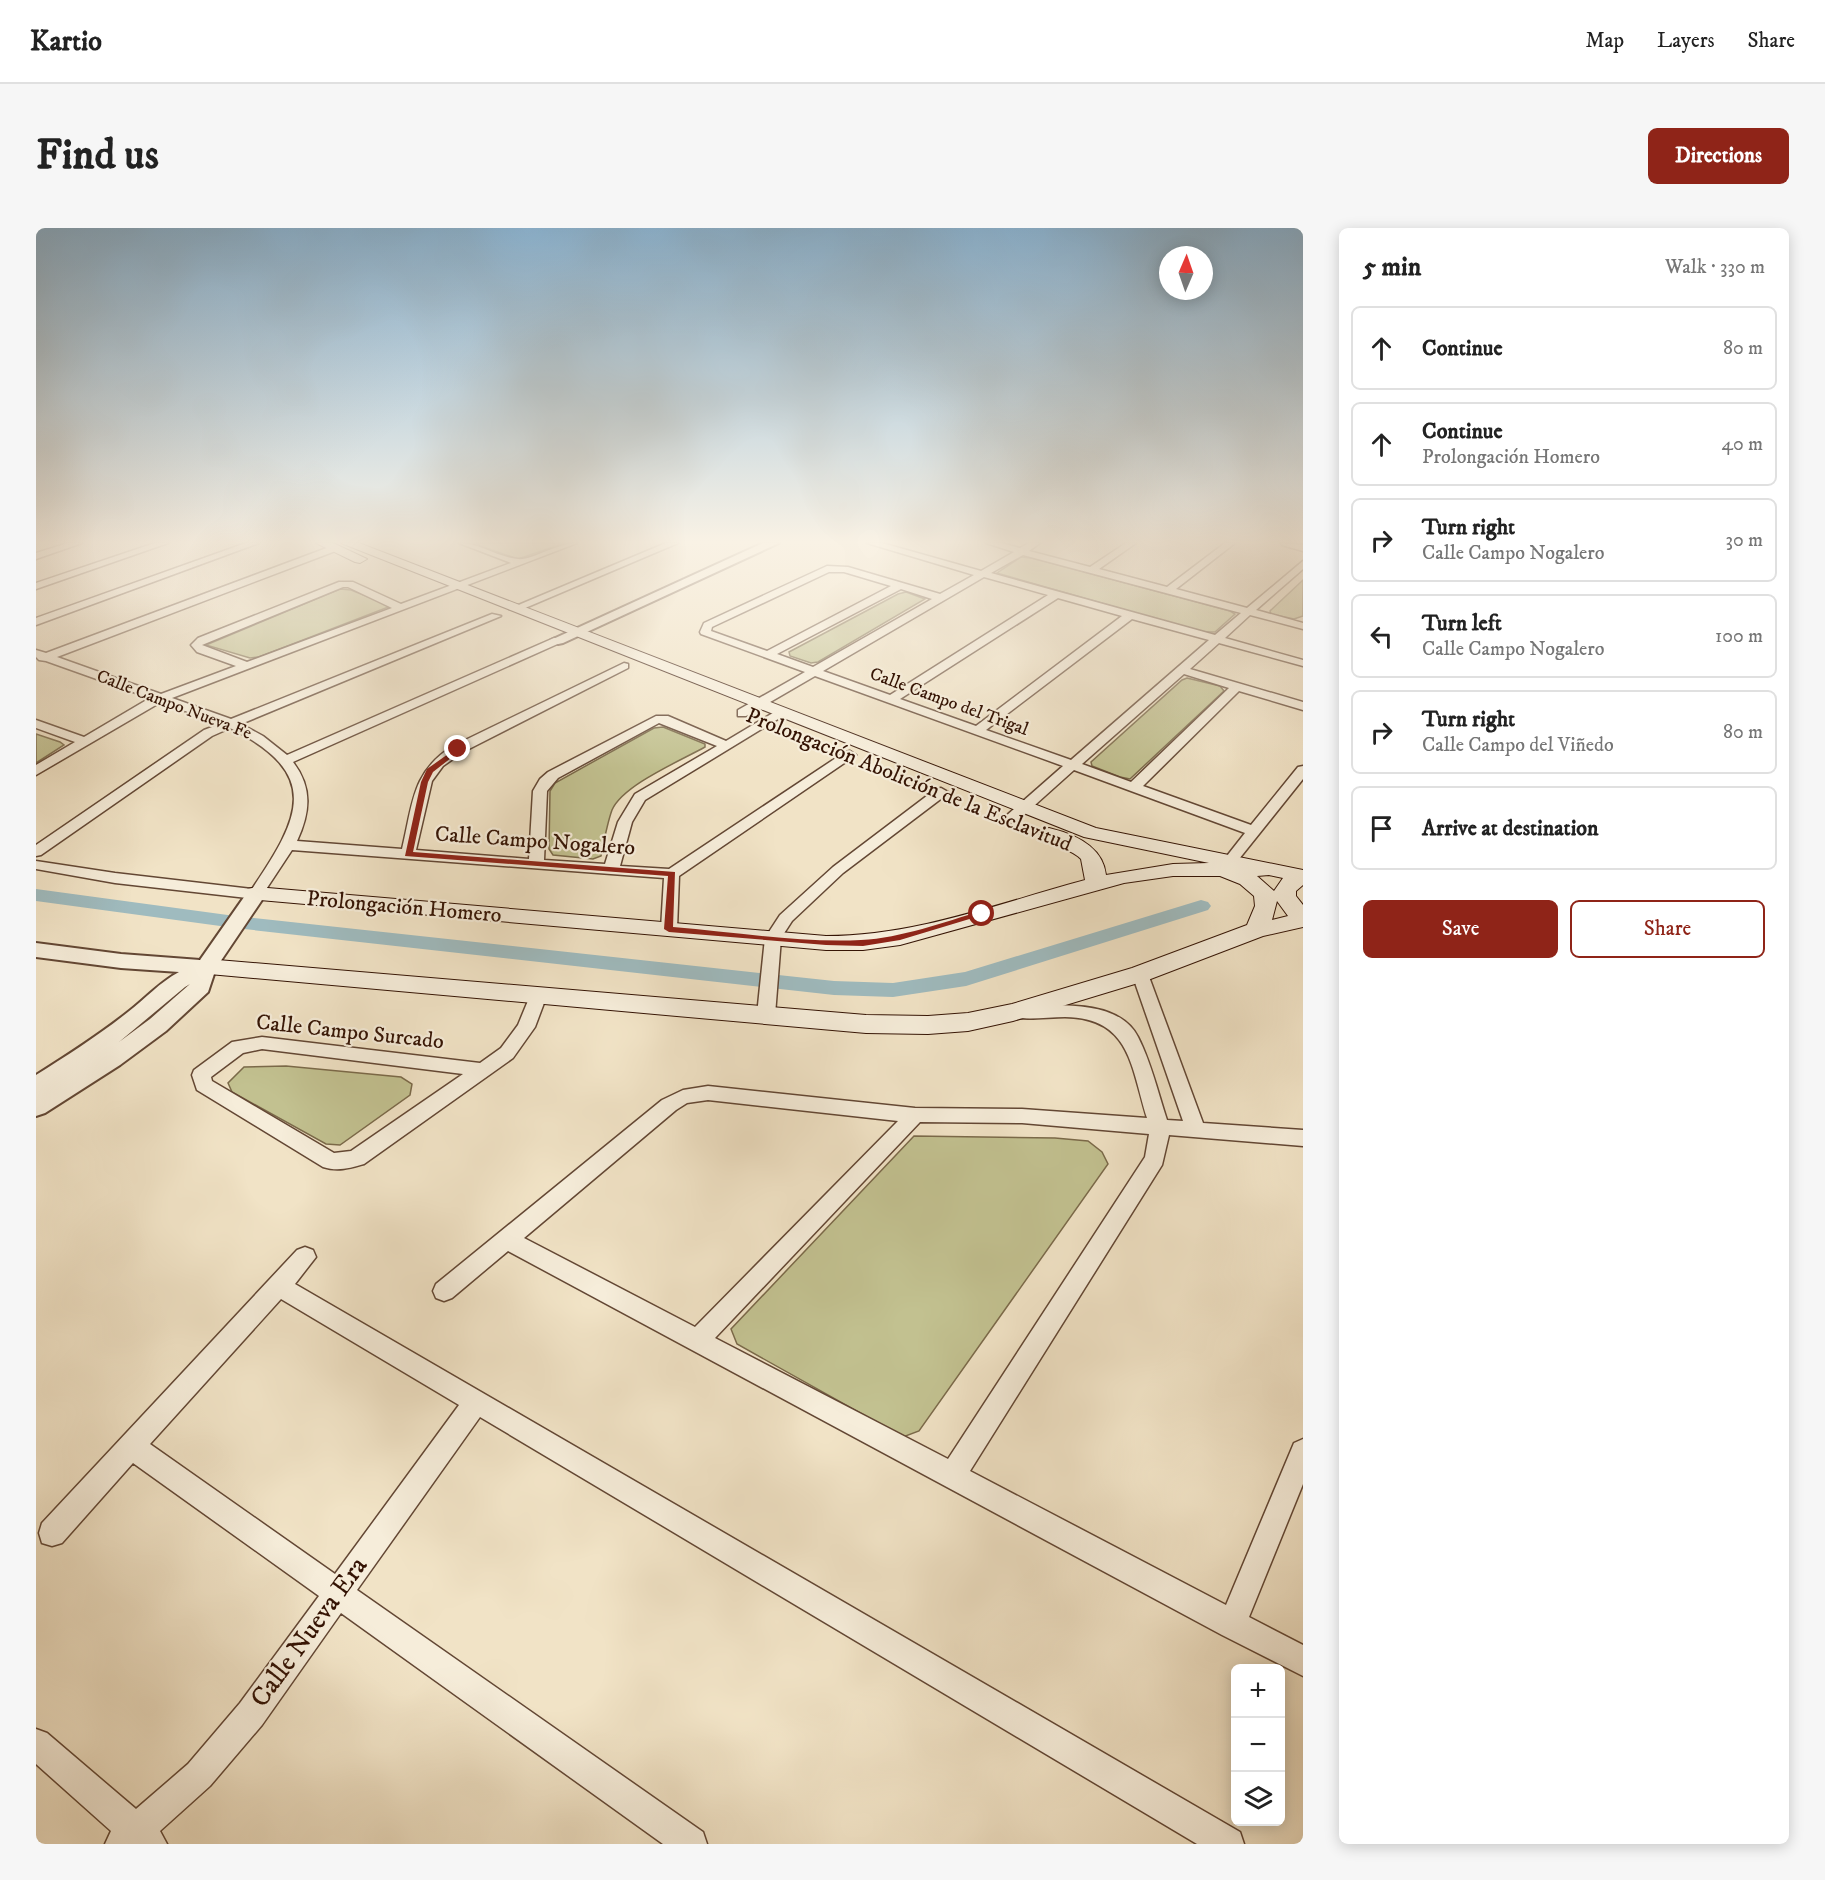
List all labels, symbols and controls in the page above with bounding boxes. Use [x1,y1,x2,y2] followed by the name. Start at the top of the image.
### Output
[30,24,102,59] text: Kartio
[1585,28,1624,54] text: Map
[1657,28,1715,54] text: Layers
[1748,28,1795,54] text: Share
[1648,128,1789,184] button: Directions
[36,130,159,182] text: Find us
[1159,246,1213,300] north arrow
[1363,251,1421,284] text: 5 min
[1665,255,1765,280] text: Walk · 330 m
[1365,332,1398,365] icon: ahead
[1422,335,1503,362] text: Continue
[1723,336,1763,361] text: 80 m
[1422,418,1503,445] text: Continue
[1365,428,1398,461] icon: ahead
[1721,432,1763,457] text: 40 m
[1422,445,1600,470] text: Prolongación Homero
[1422,514,1515,541] text: Turn right
[1365,524,1398,557] icon: right
[1725,528,1763,553] text: 30 m
[1422,541,1605,566] text: Calle Campo Nogalero
[1422,610,1502,637] text: Turn left
[1365,620,1398,653] icon: left
[1715,624,1763,649] text: 100 m
[1422,637,1605,662] text: Calle Campo Nogalero
[867,663,1032,741] street label: Calle Campo del Trigal
[93,665,255,745] street label: Calle Campo Nueva Fe
[742,702,1076,858] street label: Prolongación Abolición de la Esclavitud
[1422,706,1515,733] text: Turn right
[1365,716,1398,749] icon: right
[1723,720,1763,745] text: 80 m
[1422,733,1614,758] text: Calle Campo del Viñedo
[444,735,470,761] route end
[1365,812,1398,845] icon: arrive
[1422,815,1599,842] text: Arrive at destination
[434,821,636,861] street label: Calle Campo Nogalero
[305,885,503,929] street label: Prolongación Homero
[968,900,994,926] route start
[1363,900,1558,958] button: Save
[1570,900,1765,958] button: Share
[255,1009,445,1055] street label: Calle Campo Surcado
[243,1550,375,1714] street label: Calle Nueva Era
[1231,1664,1285,1826] map controls
[1231,1664,1285,1718] button: +
[1231,1718,1285,1772] button: −
[1231,1772,1285,1826] button: layers

